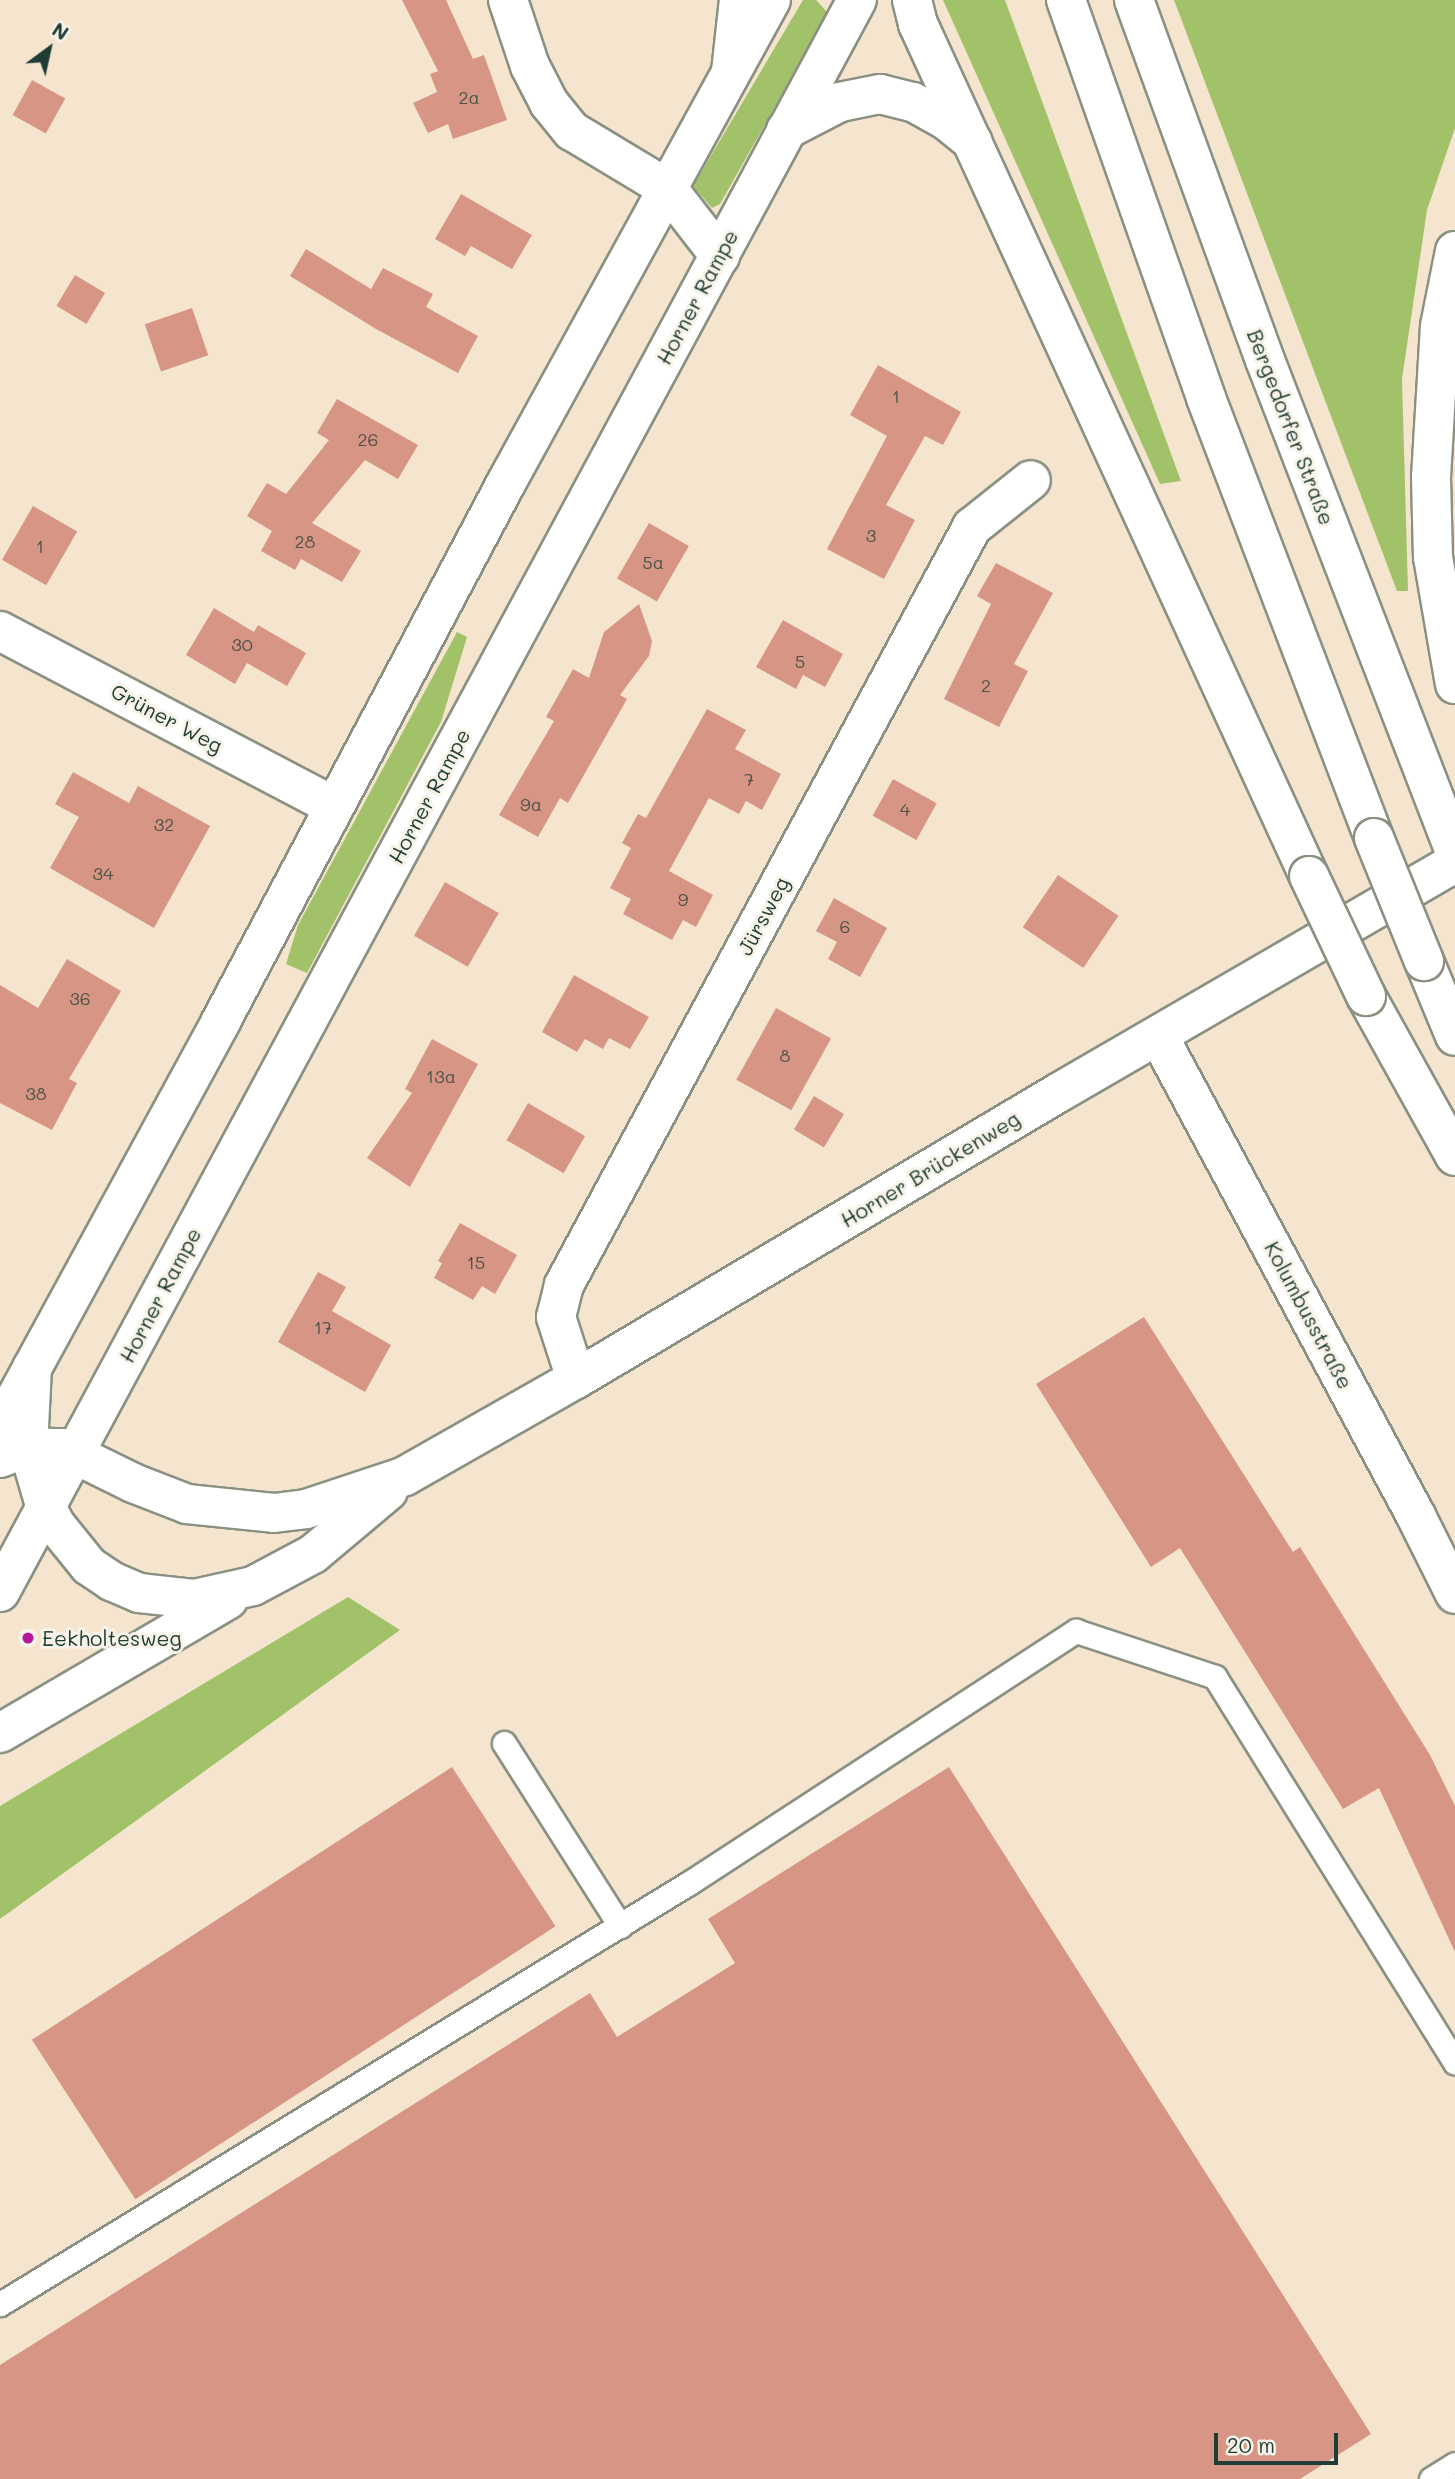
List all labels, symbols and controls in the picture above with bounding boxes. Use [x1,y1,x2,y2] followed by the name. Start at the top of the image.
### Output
[14,14,84,84] north arrow
[48,17,74,45] text: N
[458,86,480,108] house number: 2a
[651,225,743,369] street label: Horner Rampe
[1242,326,1340,528] street label: Bergedorfer Straße
[892,385,900,407] house number: 1
[358,428,378,450] house number: 26
[866,524,876,546] house number: 3
[295,530,315,552] house number: 28
[36,535,44,557] house number: 1
[642,551,664,573] house number: 5a
[231,633,253,655] house number: 30
[795,650,805,672] house number: 5
[981,674,991,696] house number: 2
[107,678,227,758] street label: Grüner Weg
[383,724,475,868] street label: Horner Rampe
[744,768,754,790] house number: 7
[520,793,542,815] house number: 9a
[900,798,910,820] house number: 4
[154,813,174,835] house number: 32
[92,862,114,884] house number: 34
[732,872,794,960] street label: Jürsweg
[678,888,688,910] house number: 9
[840,915,850,937] house number: 6
[69,987,91,1009] house number: 36
[780,1044,790,1066] house number: 8
[426,1065,456,1087] house number: 13a
[25,1082,47,1104] house number: 38
[836,1106,1024,1232] street label: Horner Brückenweg
[114,1223,206,1367] street label: Horner Rampe
[1260,1237,1358,1393] street label: Kolumbusstraße
[467,1251,485,1273] house number: 15
[314,1316,332,1338] house number: 17
[42,1625,182,1651] place label: Eekholtesweg
[20,1630,36,1646] marker: Eekholtesweg
[1217,2420,1341,2464] scale bar
[1227,2431,1275,2458] text: 20 m

